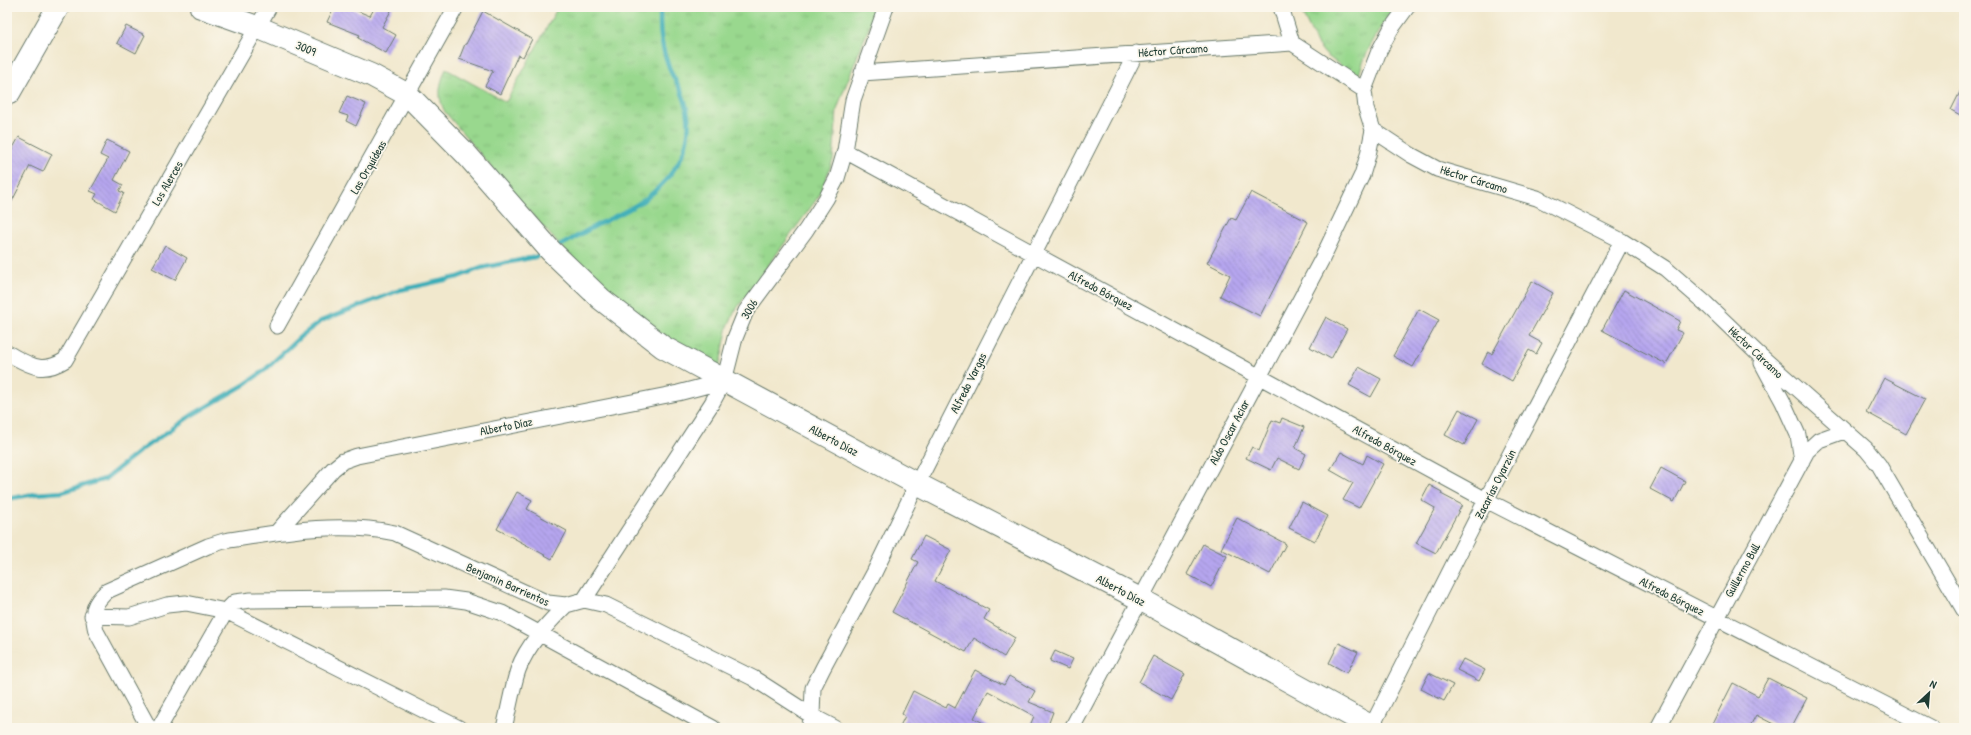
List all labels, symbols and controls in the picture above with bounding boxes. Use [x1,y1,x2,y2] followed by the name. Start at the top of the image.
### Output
[293,36,319,60] street label: 3009
[1138,39,1208,61] street label: Héctor Cárcamo
[346,137,390,197] street label: Las Orquídeas
[147,157,187,209] street label: Los Alerces
[1438,161,1510,197] street label: Héctor Cárcamo
[1066,266,1136,314] street label: Alfredo Bórquez
[736,295,762,322] street label: 3006
[1725,322,1787,382] street label: Héctor Cárcamo
[945,350,991,416] street label: Alfredo Vargas
[1205,396,1254,468] street label: Aldo Oscar Aciar
[478,413,534,439] street label: Alberto Díaz
[806,420,862,460] street label: Alberto Díaz
[1350,420,1420,470] street label: Alfredo Bórquez
[1470,446,1520,522] street label: Zacarías Oyarzún
[1720,539,1764,600] street label: Guillermo Bull
[464,558,553,610] street label: Benjamin Barrientos
[1093,570,1149,610] street label: Alberto Díaz
[1637,572,1707,620] street label: Alfredo Bórquez
[1909,673,1949,713] north arrow
[1928,676,1939,692] text: N

